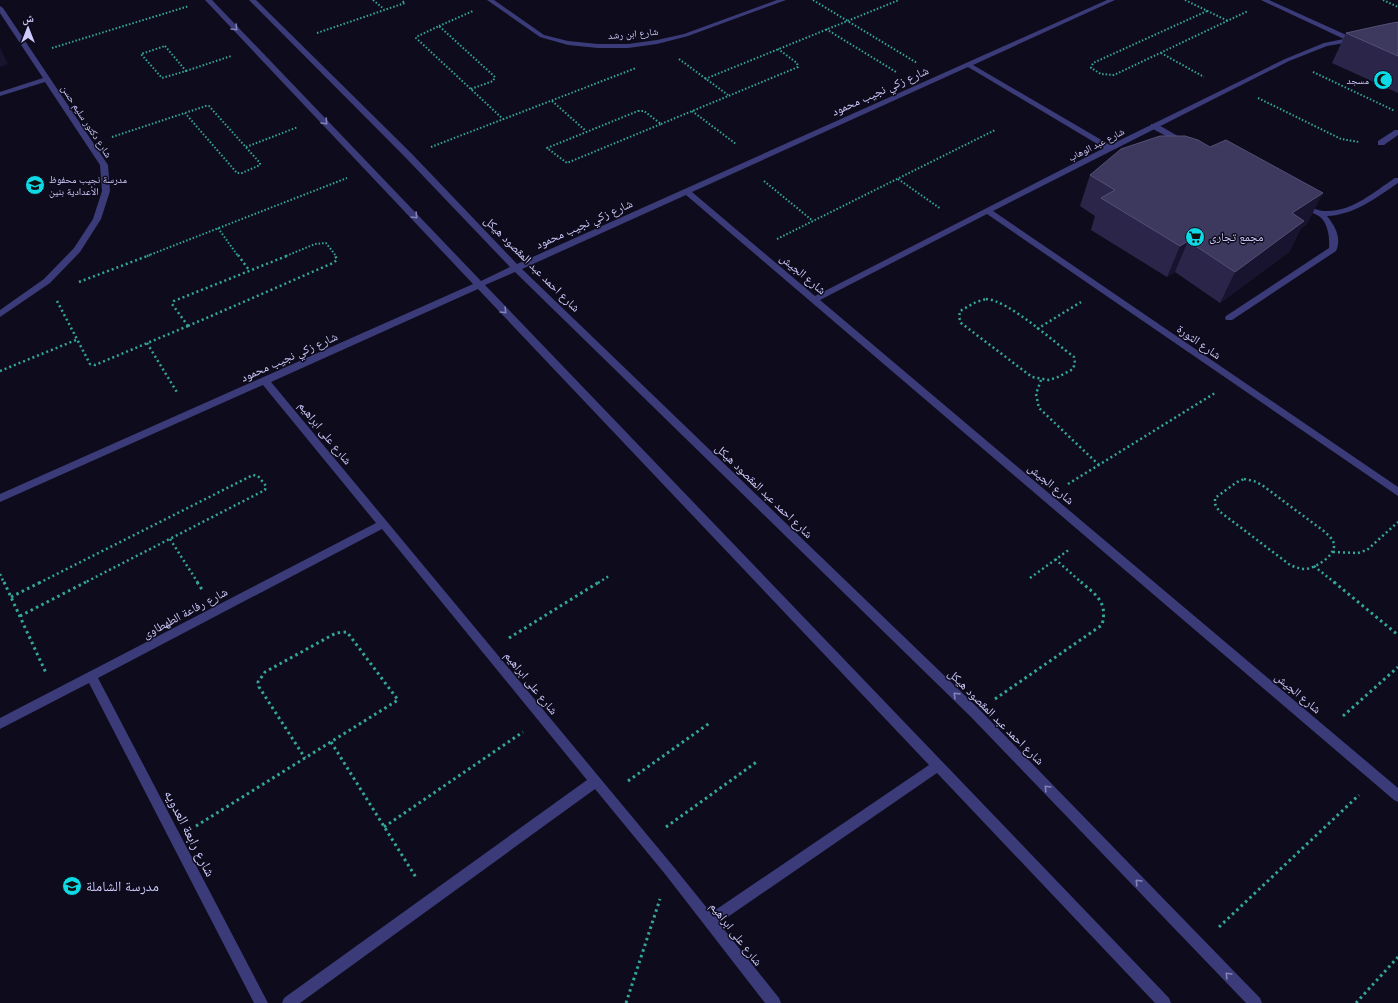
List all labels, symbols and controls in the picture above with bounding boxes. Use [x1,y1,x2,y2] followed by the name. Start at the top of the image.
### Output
[8,8,48,48] north arrow
[22,11,34,26] text: ش
[230,23,238,31] one-way arrow
[607,25,659,42] street label: شارع ابن رشد
[829,62,932,121] street label: شارع زكي نجيب محمود
[1372,69,1394,91] mosque icon: مسجد
[1346,74,1369,87] place label: مسجد
[57,82,115,161] street label: شارع دكتور سليم حسن
[320,117,328,125] one-way arrow
[1066,125,1127,164] street label: شارع عبد الوهاب
[49,173,128,198] place label: مدرسة نجيب محفوظ الأعدادية بنين
[24,174,46,196] school or university icon: مدرسة نجيب محفوظ الأعدادية بنين
[533,195,636,254] street label: شارع زكي نجيب محمود
[410,212,417,219] one-way arrow
[480,212,584,316] street label: شارع احمد عبد المقصود هيكل
[1184,226,1206,248] supermarket icon: مجمع تجارى
[1209,229,1263,244] place label: مجمع تجارى
[776,250,830,298] street label: شارع الجيش
[499,306,506,313] one-way arrow
[1174,321,1224,363] street label: شارع الثورة
[238,328,341,387] street label: شارع زكي نجيب محمود
[295,398,355,468] street label: شارع على ابراهيم
[712,440,816,542] street label: شارع احمد عبد المقصود هيكل
[1024,460,1078,508] street label: شارع الجيش
[140,584,231,642] street label: شارع رفاعة الطهطاوى
[501,648,561,718] street label: شارع على ابراهيم
[944,665,1048,769] street label: شارع احمد عبد المقصود هيكل
[1271,669,1325,717] street label: شارع الجيش
[953,692,961,700] one-way arrow
[1044,785,1052,793] one-way arrow
[160,787,220,880] street label: شارع رابعة العدويه
[61,875,83,897] school or university icon: مدرسة الشاملة
[86,877,159,895] place label: مدرسة الشاملة
[1135,879,1142,886] one-way arrow
[706,899,766,969] street label: شارع على ابراهيم
[1225,972,1233,980] one-way arrow

